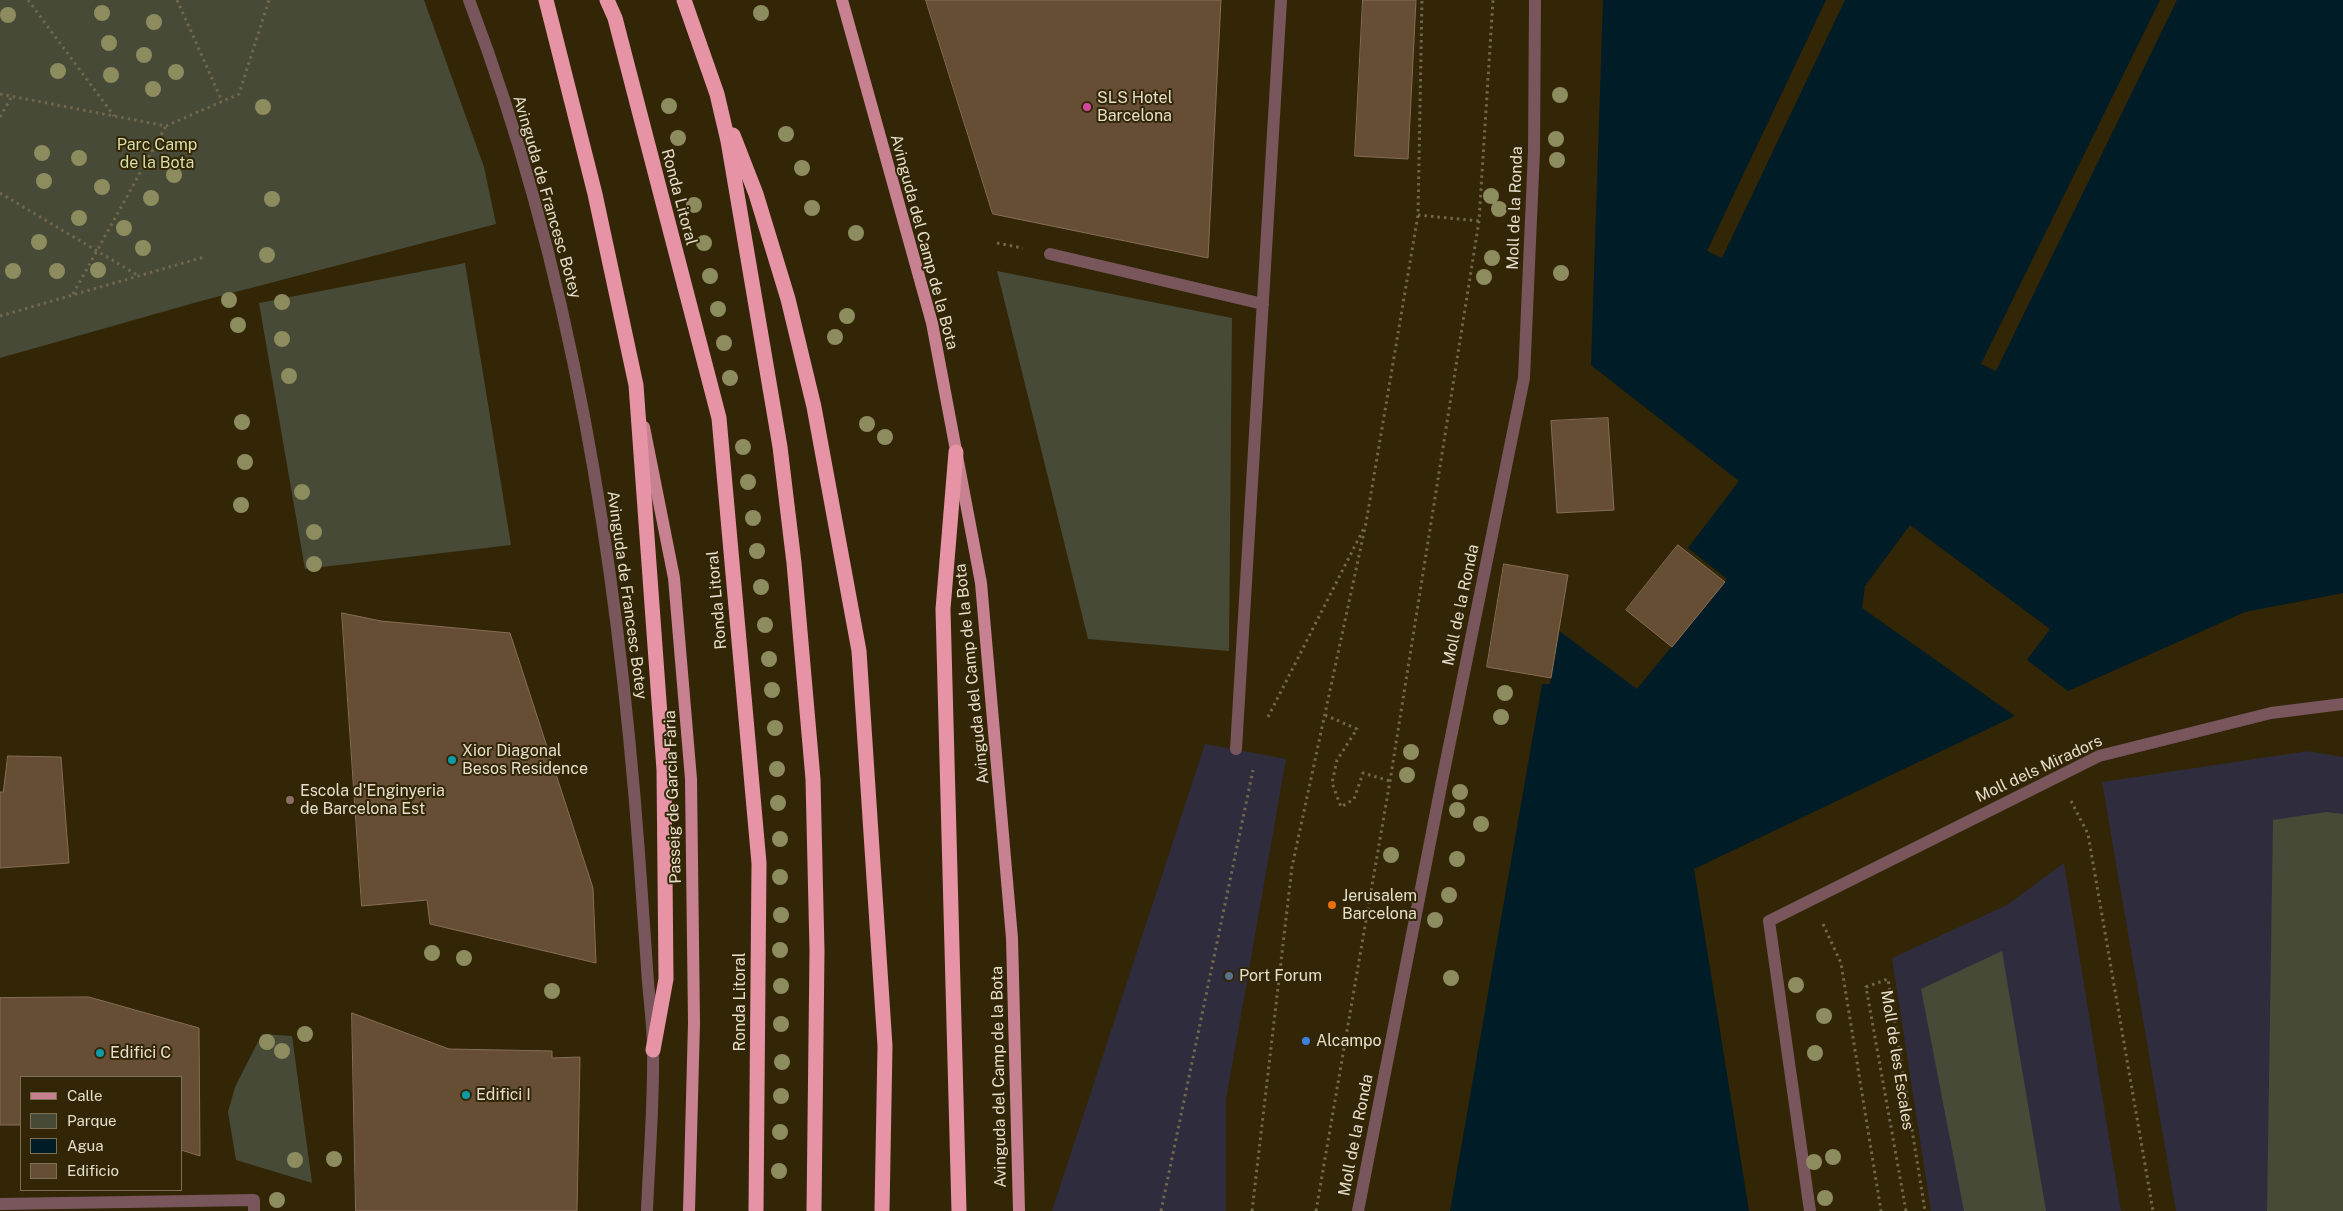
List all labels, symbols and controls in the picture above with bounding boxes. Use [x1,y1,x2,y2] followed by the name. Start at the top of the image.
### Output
[1097,88,1172,126] place label: SLS Hotel Barcelona
[509,93,585,301] street label: Avinguda de Francesc Botey
[1081,101,1093,113] marker: SLS Hotel Barcelona
[886,132,962,352] street label: Avinguda del Camp de la Bota
[117,135,197,173] park label: Parc Camp de la Bota
[1503,146,1527,270] street label: Moll de la Ronda
[657,147,701,247] street label: Ronda Litoral
[603,489,651,701] street label: Avinguda de Francesc Botey
[1439,543,1483,667] street label: Moll de la Ronda
[703,550,731,650] street label: Ronda Litoral
[951,563,993,785] street label: Avinguda del Camp de la Bota
[660,710,686,884] street label: Passeig de Garcia Fària
[1973,731,2105,807] street label: Moll dels Miradors
[462,741,588,779] place label: Xior Diagonal Besos Residence
[446,754,458,766] marker: Xior Diagonal Besos Residence
[300,781,445,819] place label: Escola d'Enginyeria de Barcelona Est
[284,794,296,806] marker: Escola d'Enginyeria de Barcelona Est
[1342,886,1417,924] place label: Jerusalem Barcelona
[1326,899,1338,911] marker: Jerusalem Barcelona
[730,952,750,1052] street label: Ronda Litoral
[987,966,1011,1188] street label: Avinguda del Camp de la Bota
[1239,966,1322,986] place label: Port Forum
[1223,970,1235,982] marker: Port Forum
[1876,989,1918,1131] street label: Moll de les Escales
[1316,1031,1382,1051] place label: Alcampo
[1300,1035,1312,1047] marker: Alcampo
[110,1043,171,1063] place label: Edifici C
[94,1047,106,1059] marker: Edifici C
[1335,1072,1377,1198] street label: Moll de la Ronda
[20,1076,182,1191] legend
[476,1085,531,1105] place label: Edifici I
[67,1087,103,1104] text: Calle
[460,1089,472,1101] marker: Edifici I
[67,1112,117,1129] text: Parque
[67,1137,104,1154] text: Agua
[67,1162,119,1179] text: Edificio

